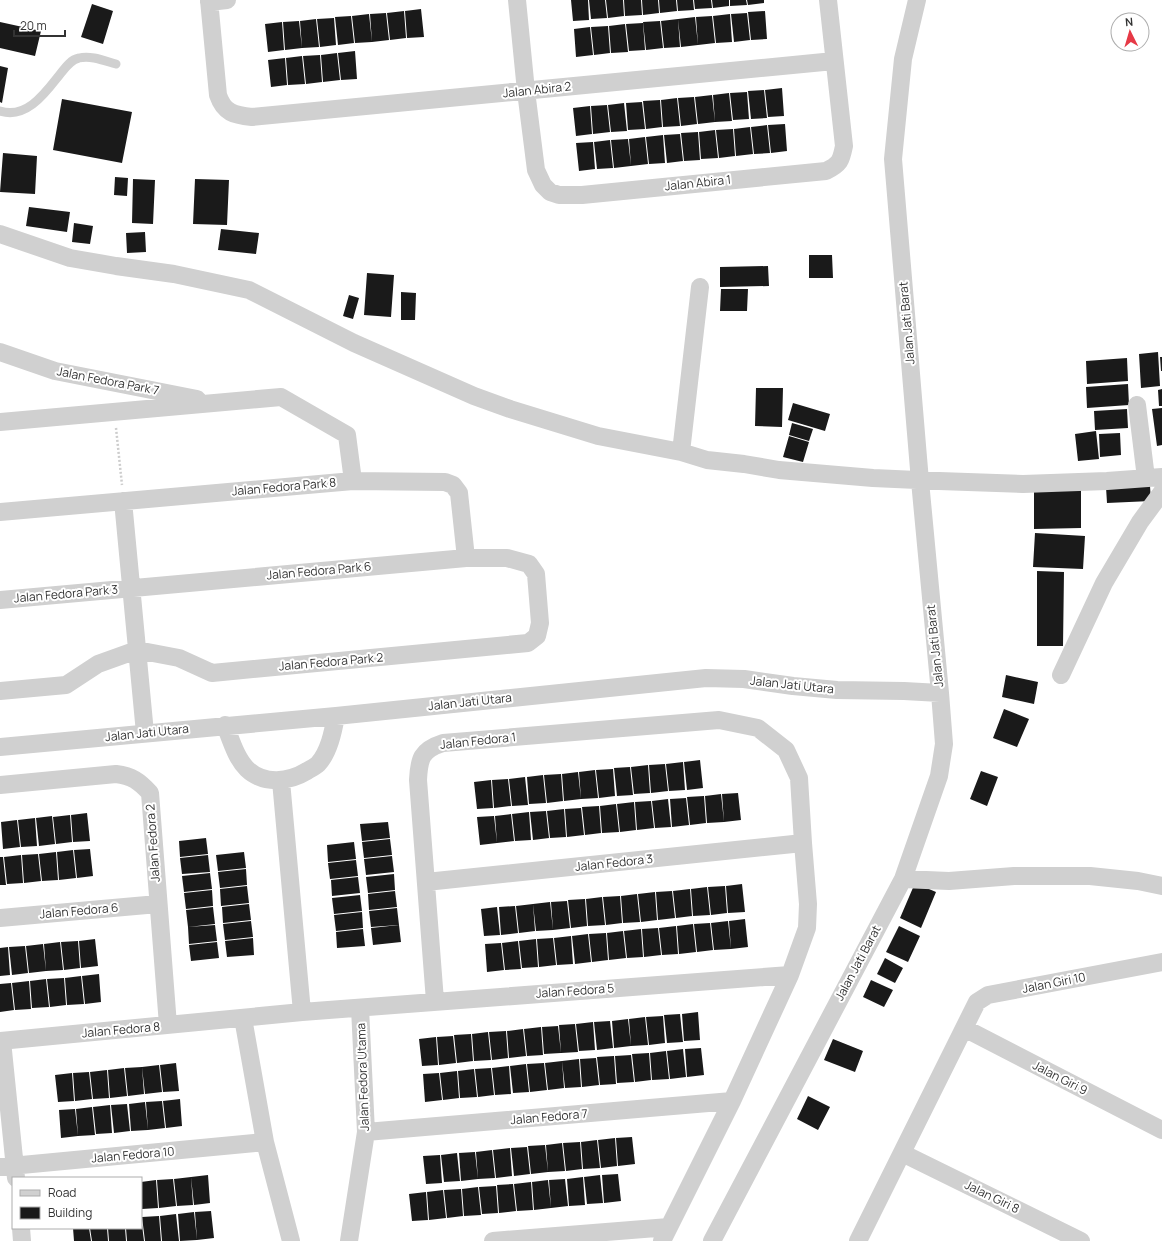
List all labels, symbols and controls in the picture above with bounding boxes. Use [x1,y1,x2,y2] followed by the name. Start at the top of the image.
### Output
[14,12,65,38] scale bar
[1110,12,1150,52] north arrow
[1124,14,1134,29] text: N
[20,17,47,34] text: 20 m
[502,77,572,102] street label: Jalan Abira 2
[664,171,732,194] street label: Jalan Abira 1
[894,281,919,365] street label: Jalan Jati Barat
[56,362,161,399] street label: Jalan Fedora Park 7
[231,473,337,500] street label: Jalan Fedora Park 8
[266,557,372,584] street label: Jalan Fedora Park 6
[13,580,119,607] street label: Jalan Fedora Park 3
[922,604,947,688] street label: Jalan Jati Barat
[278,648,384,675] street label: Jalan Fedora Park 2
[749,672,835,697] street label: Jalan Jati Utara
[427,689,513,714] street label: Jalan Jati Utara
[104,720,190,745] street label: Jalan Jati Utara
[439,728,517,753] street label: Jalan Fedora 1
[141,803,164,883] street label: Jalan Fedora 2
[574,850,654,875] street label: Jalan Fedora 3
[39,899,119,922] street label: Jalan Fedora 6
[831,922,885,1003] street label: Jalan Jati Barat
[1021,968,1087,997] street label: Jalan Giri 10
[535,979,615,1002] street label: Jalan Fedora 5
[81,1018,161,1041] street label: Jalan Fedora 8
[352,1023,373,1131] street label: Jalan Fedora Utama
[1030,1056,1091,1099] street label: Jalan Giri 9
[510,1105,588,1128] street label: Jalan Fedora 7
[91,1142,175,1167] street label: Jalan Fedora 10
[962,1176,1022,1217] street label: Jalan Giri 8
[12,1177,142,1229] legend
[48,1184,76,1201] text: Road
[48,1204,92,1221] text: Building

